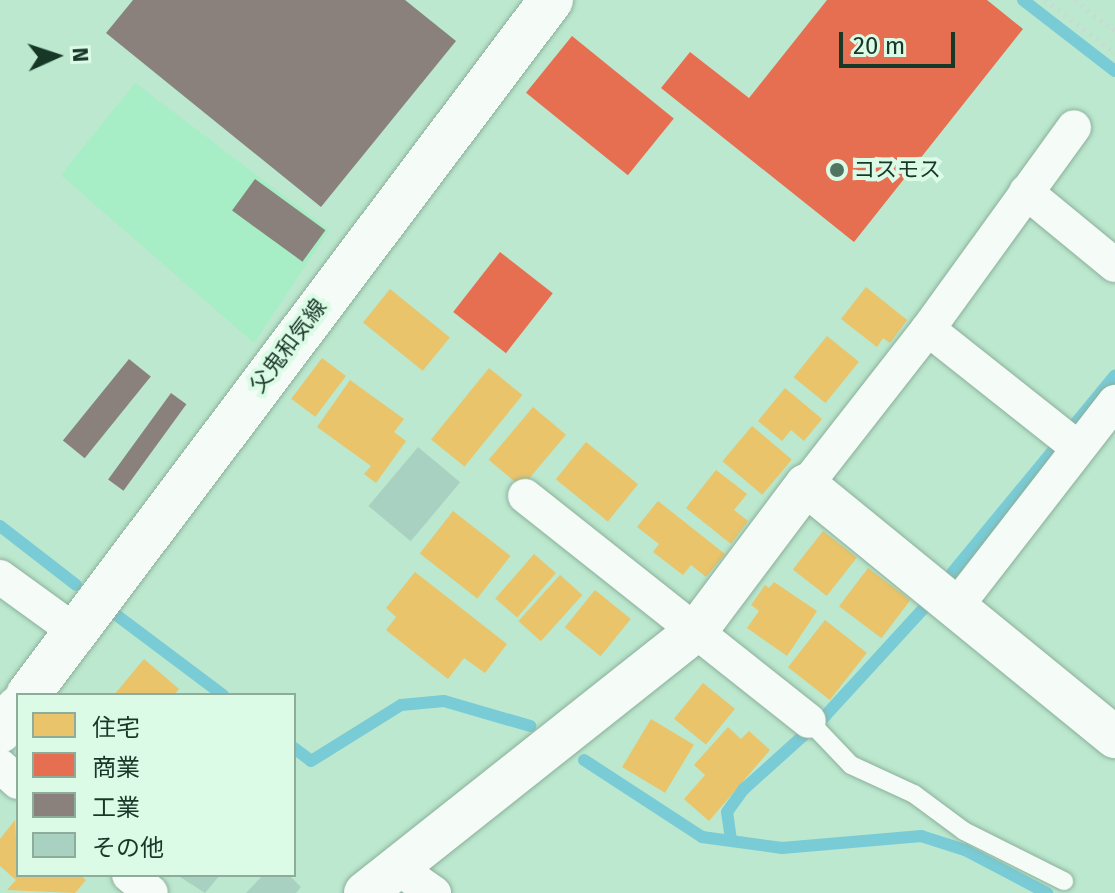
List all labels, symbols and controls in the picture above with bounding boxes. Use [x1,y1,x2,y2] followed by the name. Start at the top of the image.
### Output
[16,16,96,96] north arrow
[843,16,959,66] scale bar
[853,32,905,60] text: 20 m
[67,47,94,63] text: N
[853,157,941,183] place label: コスモス
[828,161,846,179] marker: コスモス
[244,294,332,398] street label: 父鬼和気線
[16,693,296,877] legend
[92,714,140,742] text: 住宅
[92,754,140,782] text: 商業
[92,794,140,822] text: 工業
[92,834,164,862] text: その他

